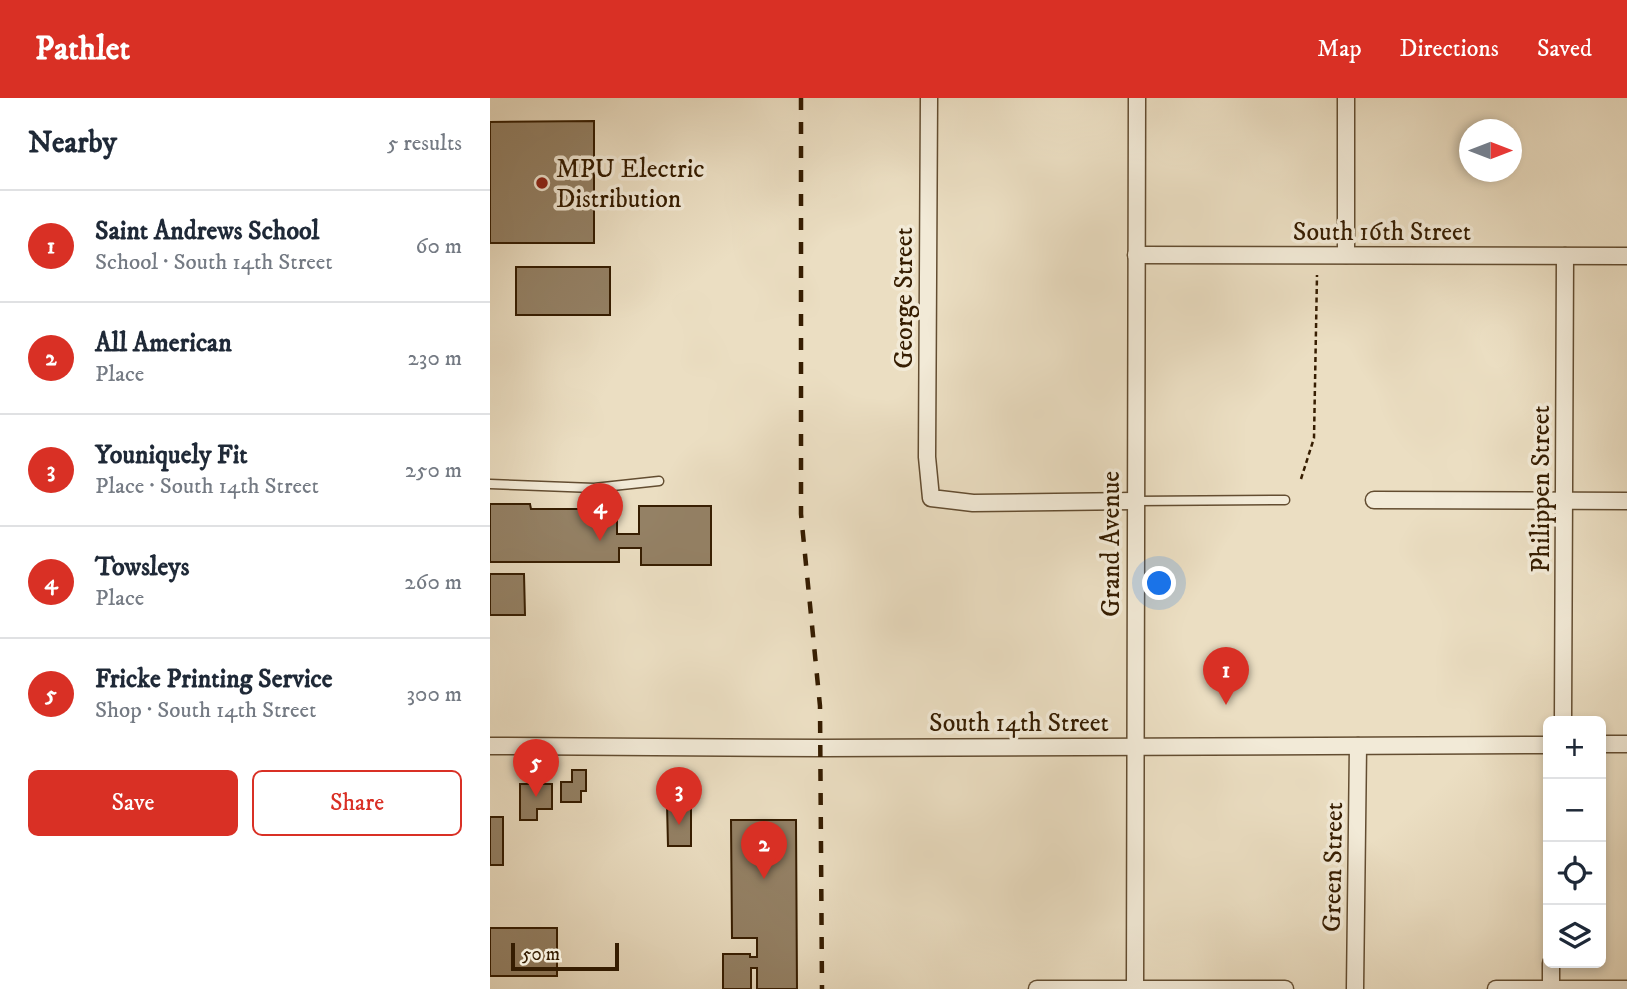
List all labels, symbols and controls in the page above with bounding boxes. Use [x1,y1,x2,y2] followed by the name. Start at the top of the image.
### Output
[35,29,130,70] text: Pathlet
[1317,34,1362,64] text: Map
[1400,34,1499,64] text: Directions
[1537,34,1592,64] text: Saved
[1459,119,1522,182] north arrow
[28,125,117,162] text: Nearby
[387,129,462,158] text: 5 results
[556,153,705,216] place label: MPU Electric Distribution
[534,175,550,191] marker: MPU Electric Distribution
[95,215,319,248] text: Saint Andrews School
[1293,216,1471,249] street label: South 16th Street
[888,227,921,369] street label: George Street
[47,232,55,261] text: 1
[415,232,462,261] text: 60 m
[95,248,333,277] text: School · South 14th Street
[95,327,232,360] text: All American
[45,344,57,373] text: 2
[408,344,462,373] text: 230 m
[95,360,144,389] text: Place
[1525,405,1558,573] street label: Philippen Street
[95,439,248,472] text: Youniquely Fit
[47,456,55,485] text: 3
[405,456,462,485] text: 250 m
[1095,471,1128,617] street label: Grand Avenue
[95,472,319,501] text: Place · South 14th Street
[577,483,623,541] pin: 4
[95,551,189,584] text: Towsleys
[1142,566,1176,600] your location
[44,568,58,597] text: 4
[404,568,462,597] text: 260 m
[95,584,144,613] text: Place
[1203,647,1249,705] pin: 1
[95,663,333,696] text: Fricke Printing Service
[45,680,57,709] text: 5
[406,680,462,709] text: 300 m
[95,696,316,725] text: Shop · South 14th Street
[929,707,1109,740] street label: South 14th Street
[1543,716,1606,968] map controls
[1543,716,1606,779] button: +
[513,739,559,797] pin: 5
[656,767,702,825] pin: 3
[28,770,238,836] button: Save
[252,770,462,836] button: Share
[1543,779,1606,842] button: −
[1316,802,1351,932] street label: Green Street
[741,821,787,879] pin: 2
[1543,842,1606,905] button: locate
[1543,905,1606,968] button: layers
[511,940,620,972] scale bar
[522,943,560,966] text: 50 m

